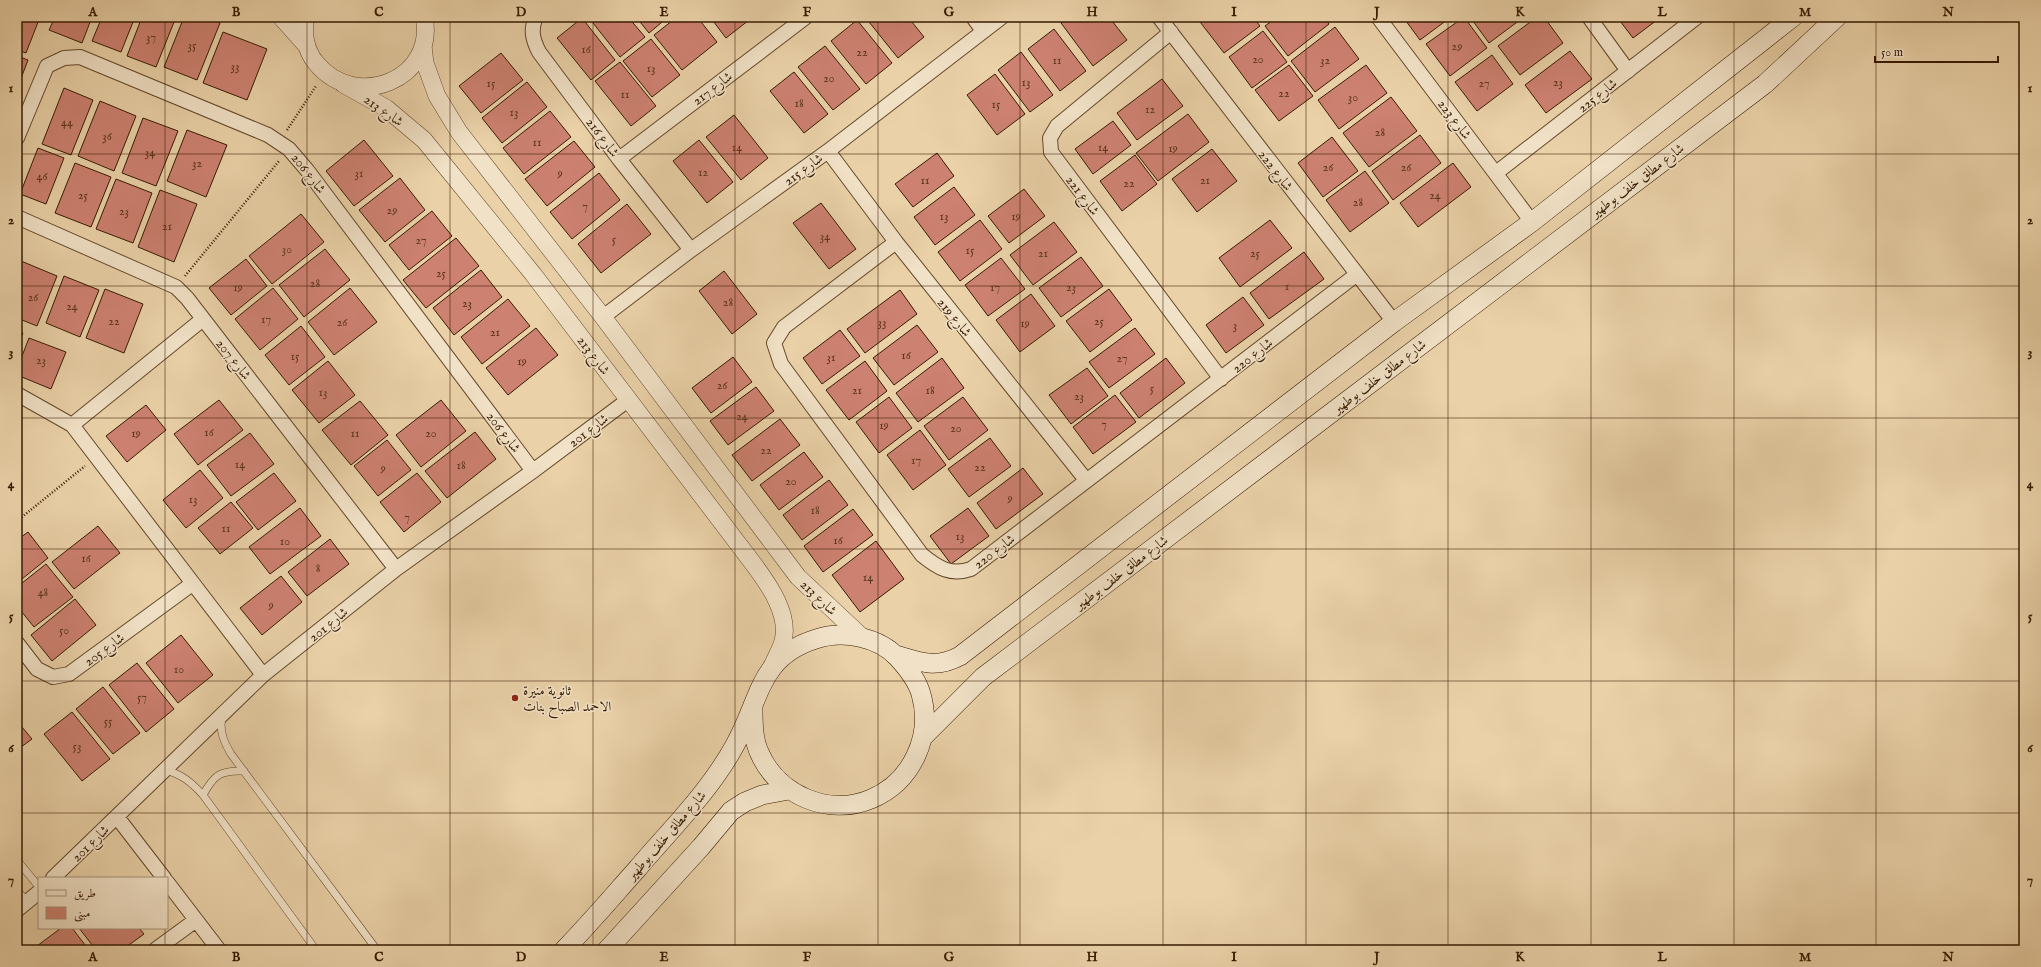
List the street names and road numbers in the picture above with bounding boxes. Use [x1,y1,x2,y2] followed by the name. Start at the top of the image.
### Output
[689,68,738,111] street label: شارع 217
[1574,75,1622,118] street label: شارع 225
[359,91,407,133] street label: شارع 213
[1432,96,1475,145] street label: شارع 223
[580,114,623,162] street label: شارع 216
[1585,140,1689,225] street label: شارع مطلق خلف بوطهير
[1252,146,1297,196] street label: شارع 222
[285,150,330,199] street label: شارع 206
[780,150,828,192] street label: شارع 215
[1060,172,1103,221] street label: شارع 221
[931,294,975,342] street label: شارع 219
[571,332,614,380] street label: شارع 213
[1228,334,1278,379] street label: شارع 220
[210,335,255,385] street label: شارع 207
[1327,336,1431,421] street label: شارع مطلق خلف بوطهير
[480,409,524,458] street label: شارع 206
[565,410,614,453] street label: شارع 201
[970,530,1020,575] street label: شارع 220
[1069,532,1173,617] street label: شارع مطلق خلف بوطهير
[795,576,841,621] street label: شارع 213
[305,603,353,648] street label: شارع 201
[81,629,130,672] street label: شارع 205
[622,787,712,887] street label: شارع مطلق خلف بوطهير
[68,821,115,868] street label: شارع 201

